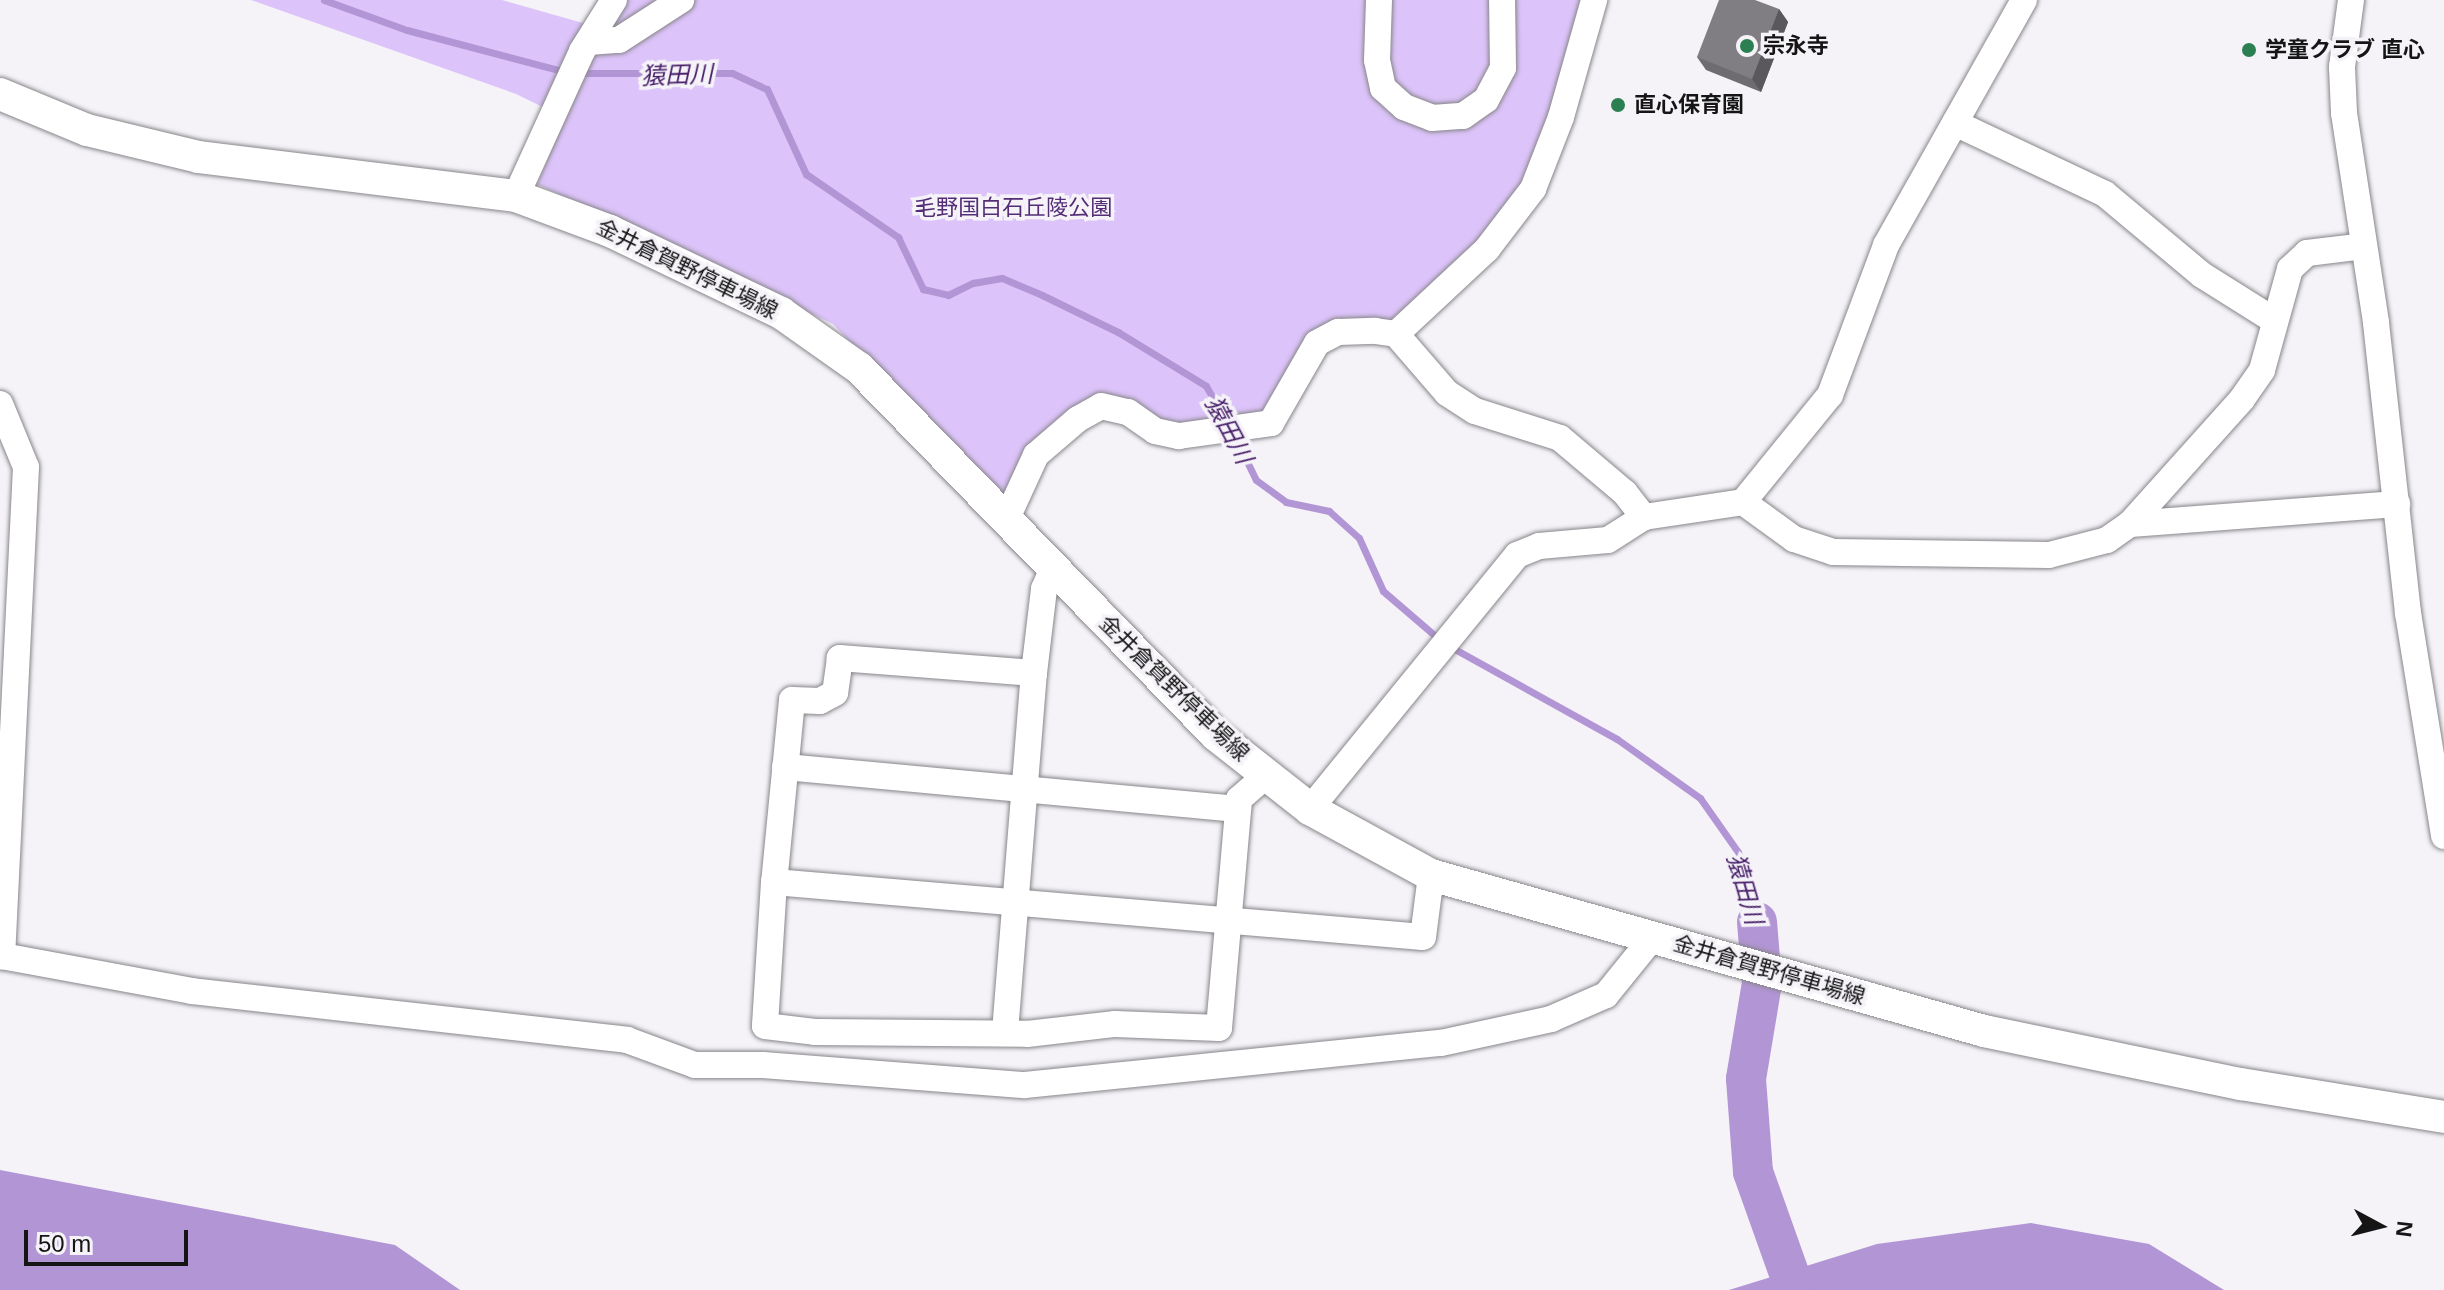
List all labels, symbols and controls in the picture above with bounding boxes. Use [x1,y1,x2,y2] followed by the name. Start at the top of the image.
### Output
[1763,33,1829,59] place label: 宗永寺
[1738,37,1756,55] marker: 宗永寺
[2265,37,2425,63] place label: 学童クラブ 直心
[2240,41,2258,59] marker: 学童クラブ 直心
[641,59,713,91] water label: 猿田川
[1634,92,1744,118] place label: 直心保育園
[1609,96,1627,114] marker: 直心保育園
[914,195,1112,221] park label: 毛野国白石丘陵公園
[592,214,782,324] street label: 金井倉賀野停車場線
[1199,391,1259,469] water label: 猿田川
[1094,610,1254,766] street label: 金井倉賀野停車場線
[1721,850,1769,928] water label: 猿田川
[1670,930,1868,1010] street label: 金井倉賀野停車場線
[2340,1186,2420,1266] north arrow
[28,1214,192,1264] scale bar
[2391,1220,2418,1238] text: N
[38,1230,91,1257] text: 50 m

